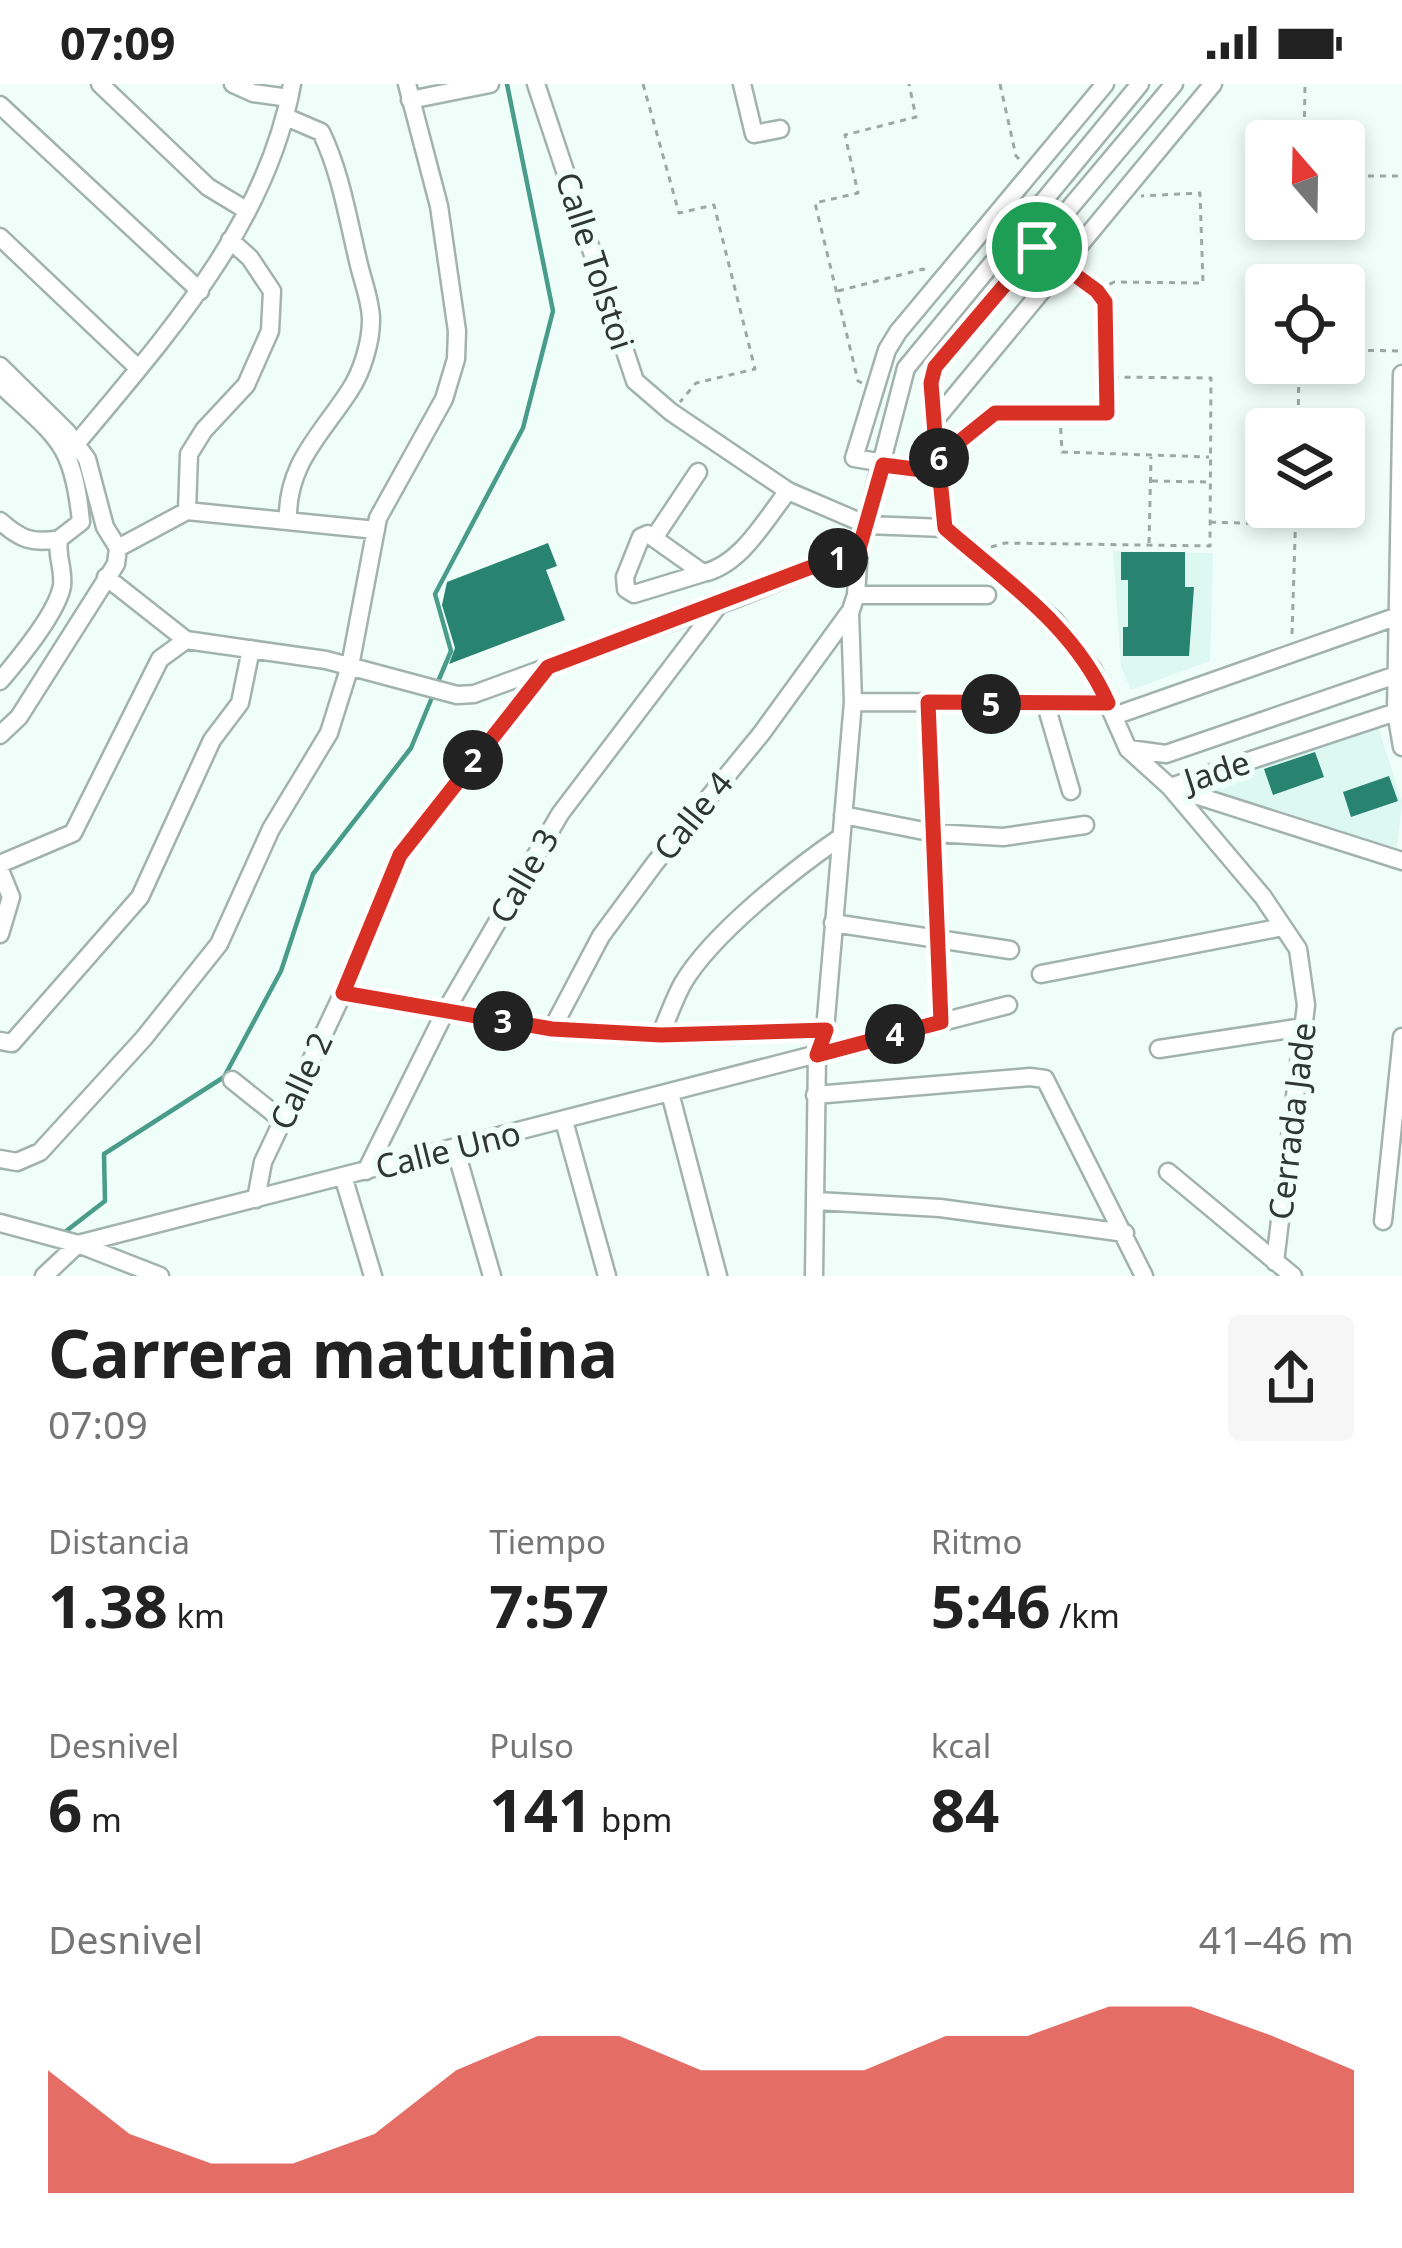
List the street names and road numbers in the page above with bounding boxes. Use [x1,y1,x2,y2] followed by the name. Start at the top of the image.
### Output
[546,166,645,355] street label: Calle Tolstoi
[1175,739,1255,803] street label: Jade
[643,762,742,870] street label: Calle 4
[478,820,569,931] street label: Calle 3
[1257,1020,1326,1222] street label: Cerrada Jade
[259,1025,343,1137] street label: Calle 2
[371,1110,525,1189] street label: Calle Uno

